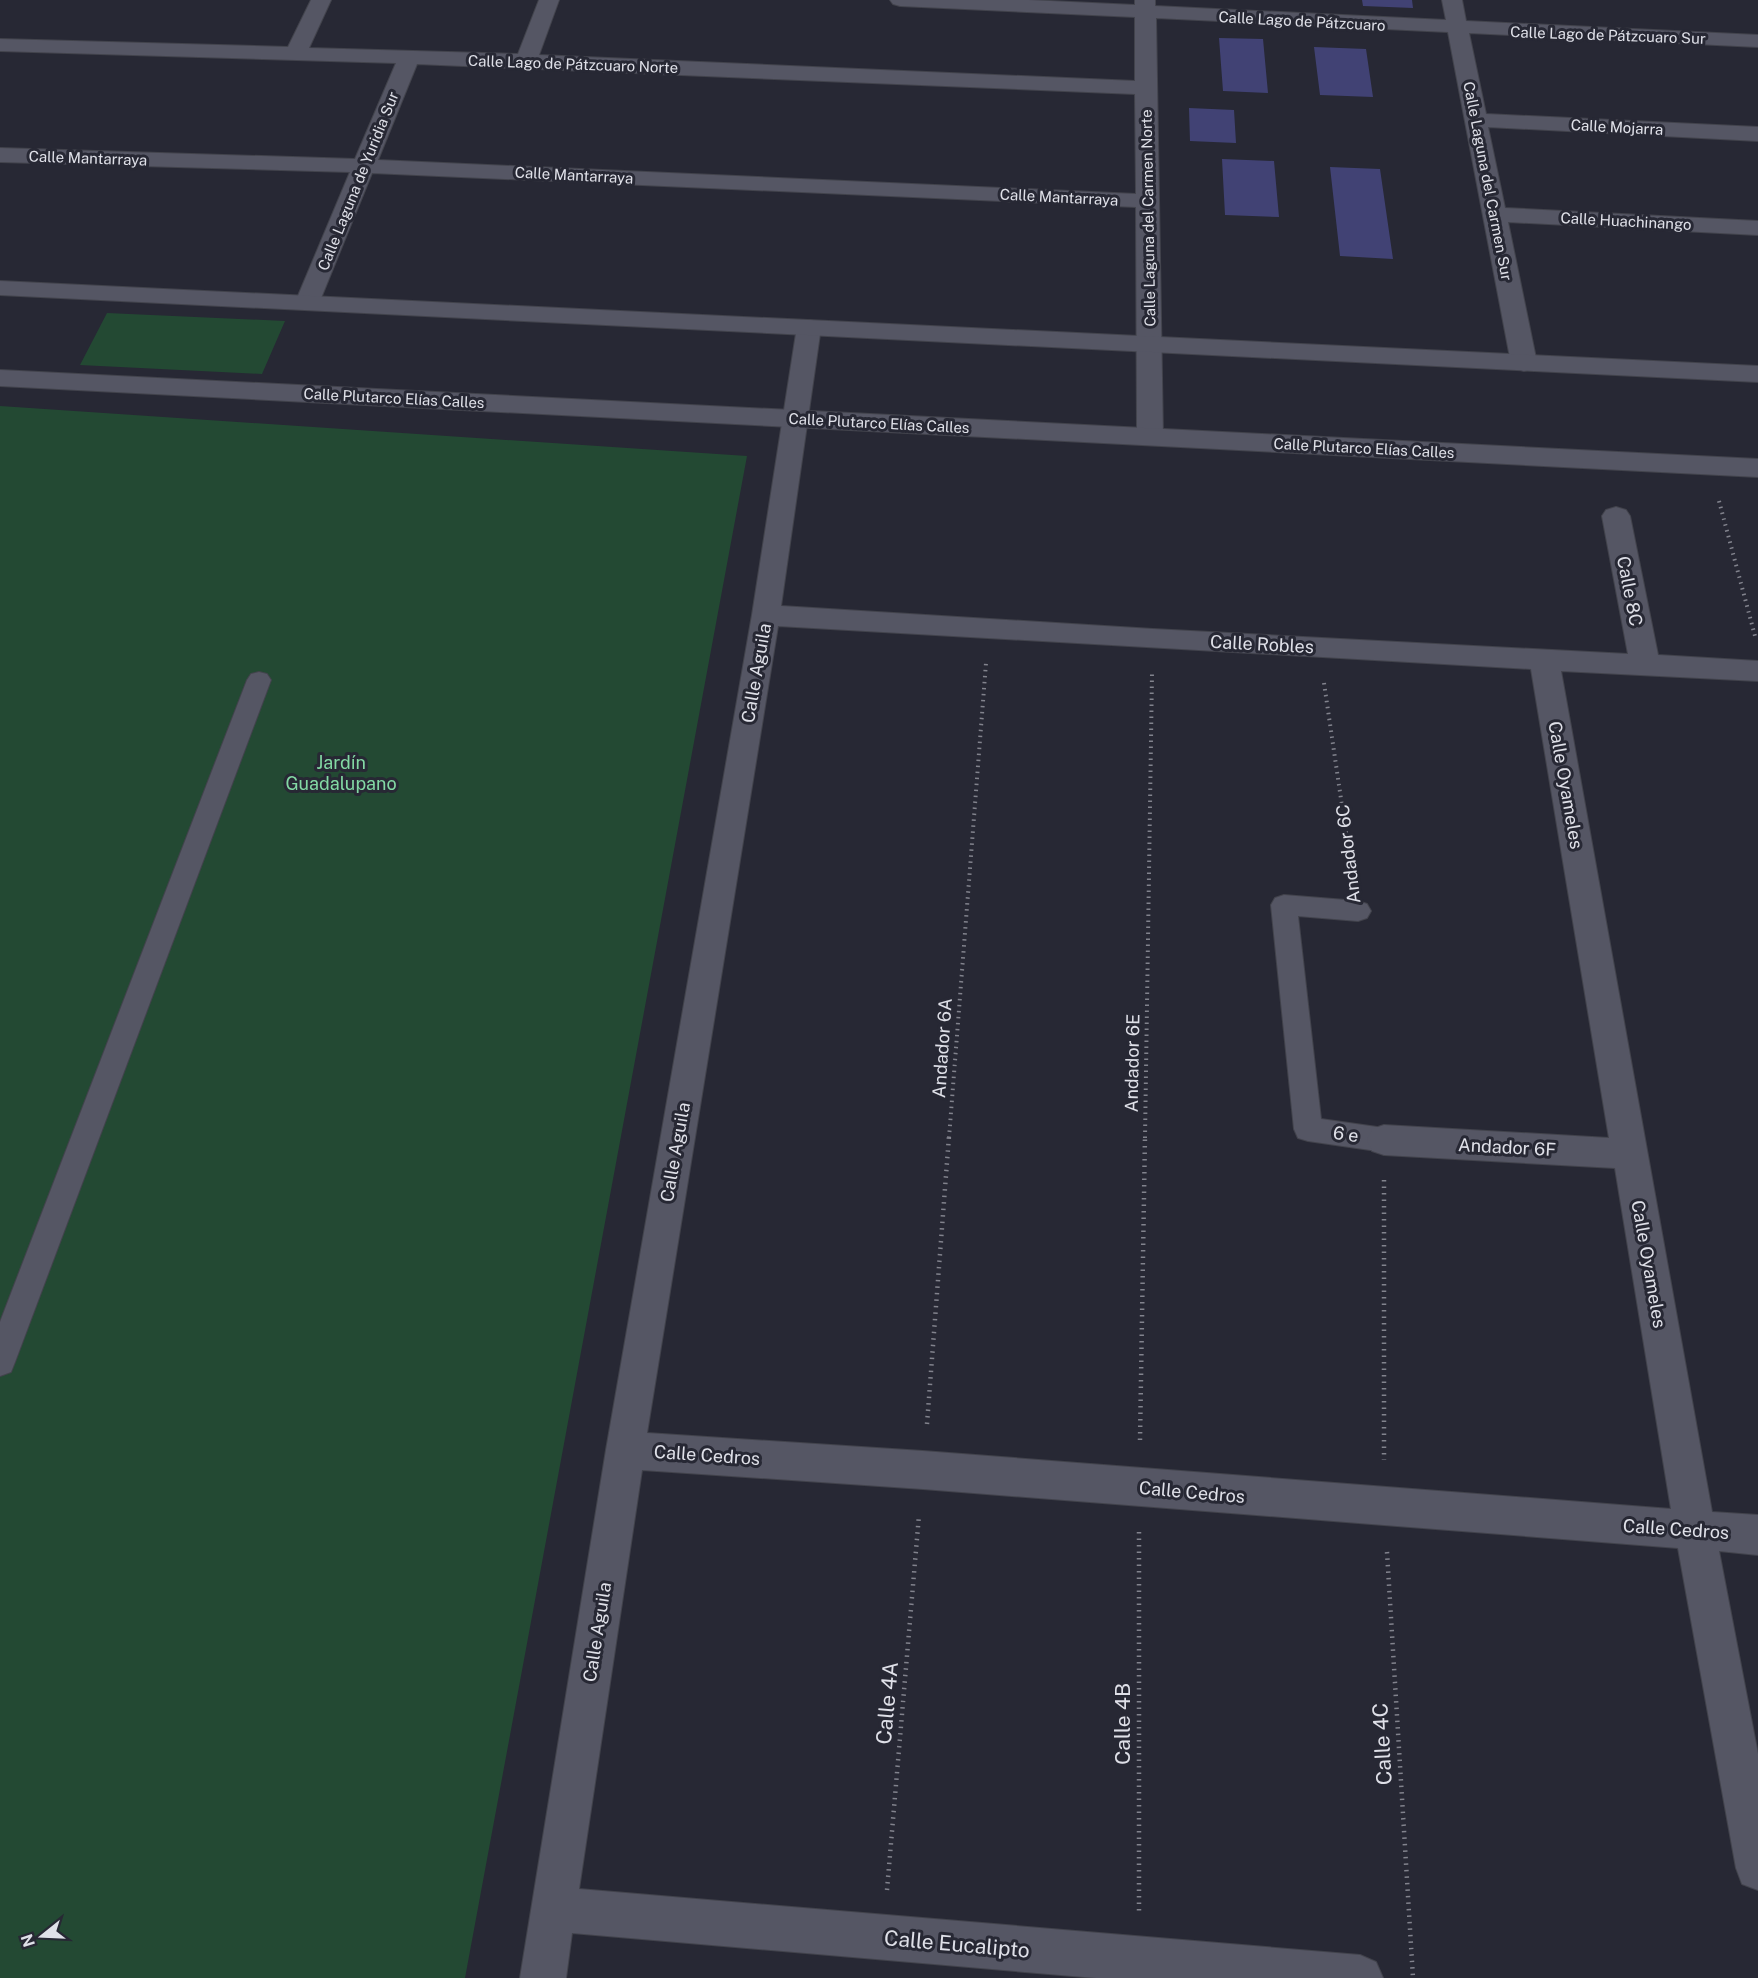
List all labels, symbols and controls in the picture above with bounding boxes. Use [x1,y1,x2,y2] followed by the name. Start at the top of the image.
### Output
[1218,8,1386,34] street label: Calle Lago de Pátzcuaro
[1510,23,1706,47] street label: Calle Lago de Pátzcuaro Sur
[468,52,678,76] street label: Calle Lago de Pátzcuaro Norte
[1460,80,1516,282] street label: Calle Laguna del Carmen Sur
[314,89,402,273] street label: Calle Laguna de Yuridia Sur
[1138,109,1158,327] street label: Calle Laguna del Carmen Norte
[1570,116,1664,138] street label: Calle Mojarra
[28,147,148,169] street label: Calle Mantarraya
[514,163,634,187] street label: Calle Mantarraya
[999,185,1119,209] street label: Calle Mantarraya
[1560,209,1692,233] street label: Calle Huachinango
[303,385,485,411] street label: Calle Plutarco Elías Calles
[788,410,970,436] street label: Calle Plutarco Elías Calles
[1273,435,1455,461] street label: Calle Plutarco Elías Calles
[1613,554,1647,628] street label: Calle 8C
[737,622,775,724] street label: Calle Aguila
[1210,631,1314,657] street label: Calle Robles
[1544,719,1588,851] street label: Calle Oyameles
[285,752,397,794] park label: Jardín Guadalupano
[1331,803,1365,905] street label: Andador 6C
[928,997,956,1099] street label: Andador 6A
[1121,1014,1143,1112] street label: Andador 6E
[656,1101,694,1203] street label: Calle Aguila
[1332,1122,1360,1146] street label: 6 e
[1457,1134,1557,1160] street label: Andador 6F
[1627,1198,1671,1330] street label: Calle Oyameles
[653,1441,761,1469] street label: Calle Cedros
[1138,1477,1246,1507] street label: Calle Cedros
[1622,1515,1730,1543] street label: Calle Cedros
[579,1581,615,1683] street label: Calle Aguila
[871,1661,903,1745] street label: Calle 4A
[1110,1683,1135,1765] street label: Calle 4B
[1367,1702,1397,1786] street label: Calle 4C
[12,1906,72,1966] north arrow
[883,1925,1031,1963] street label: Calle Eucalipto
[17,1932,39,1949] text: N

